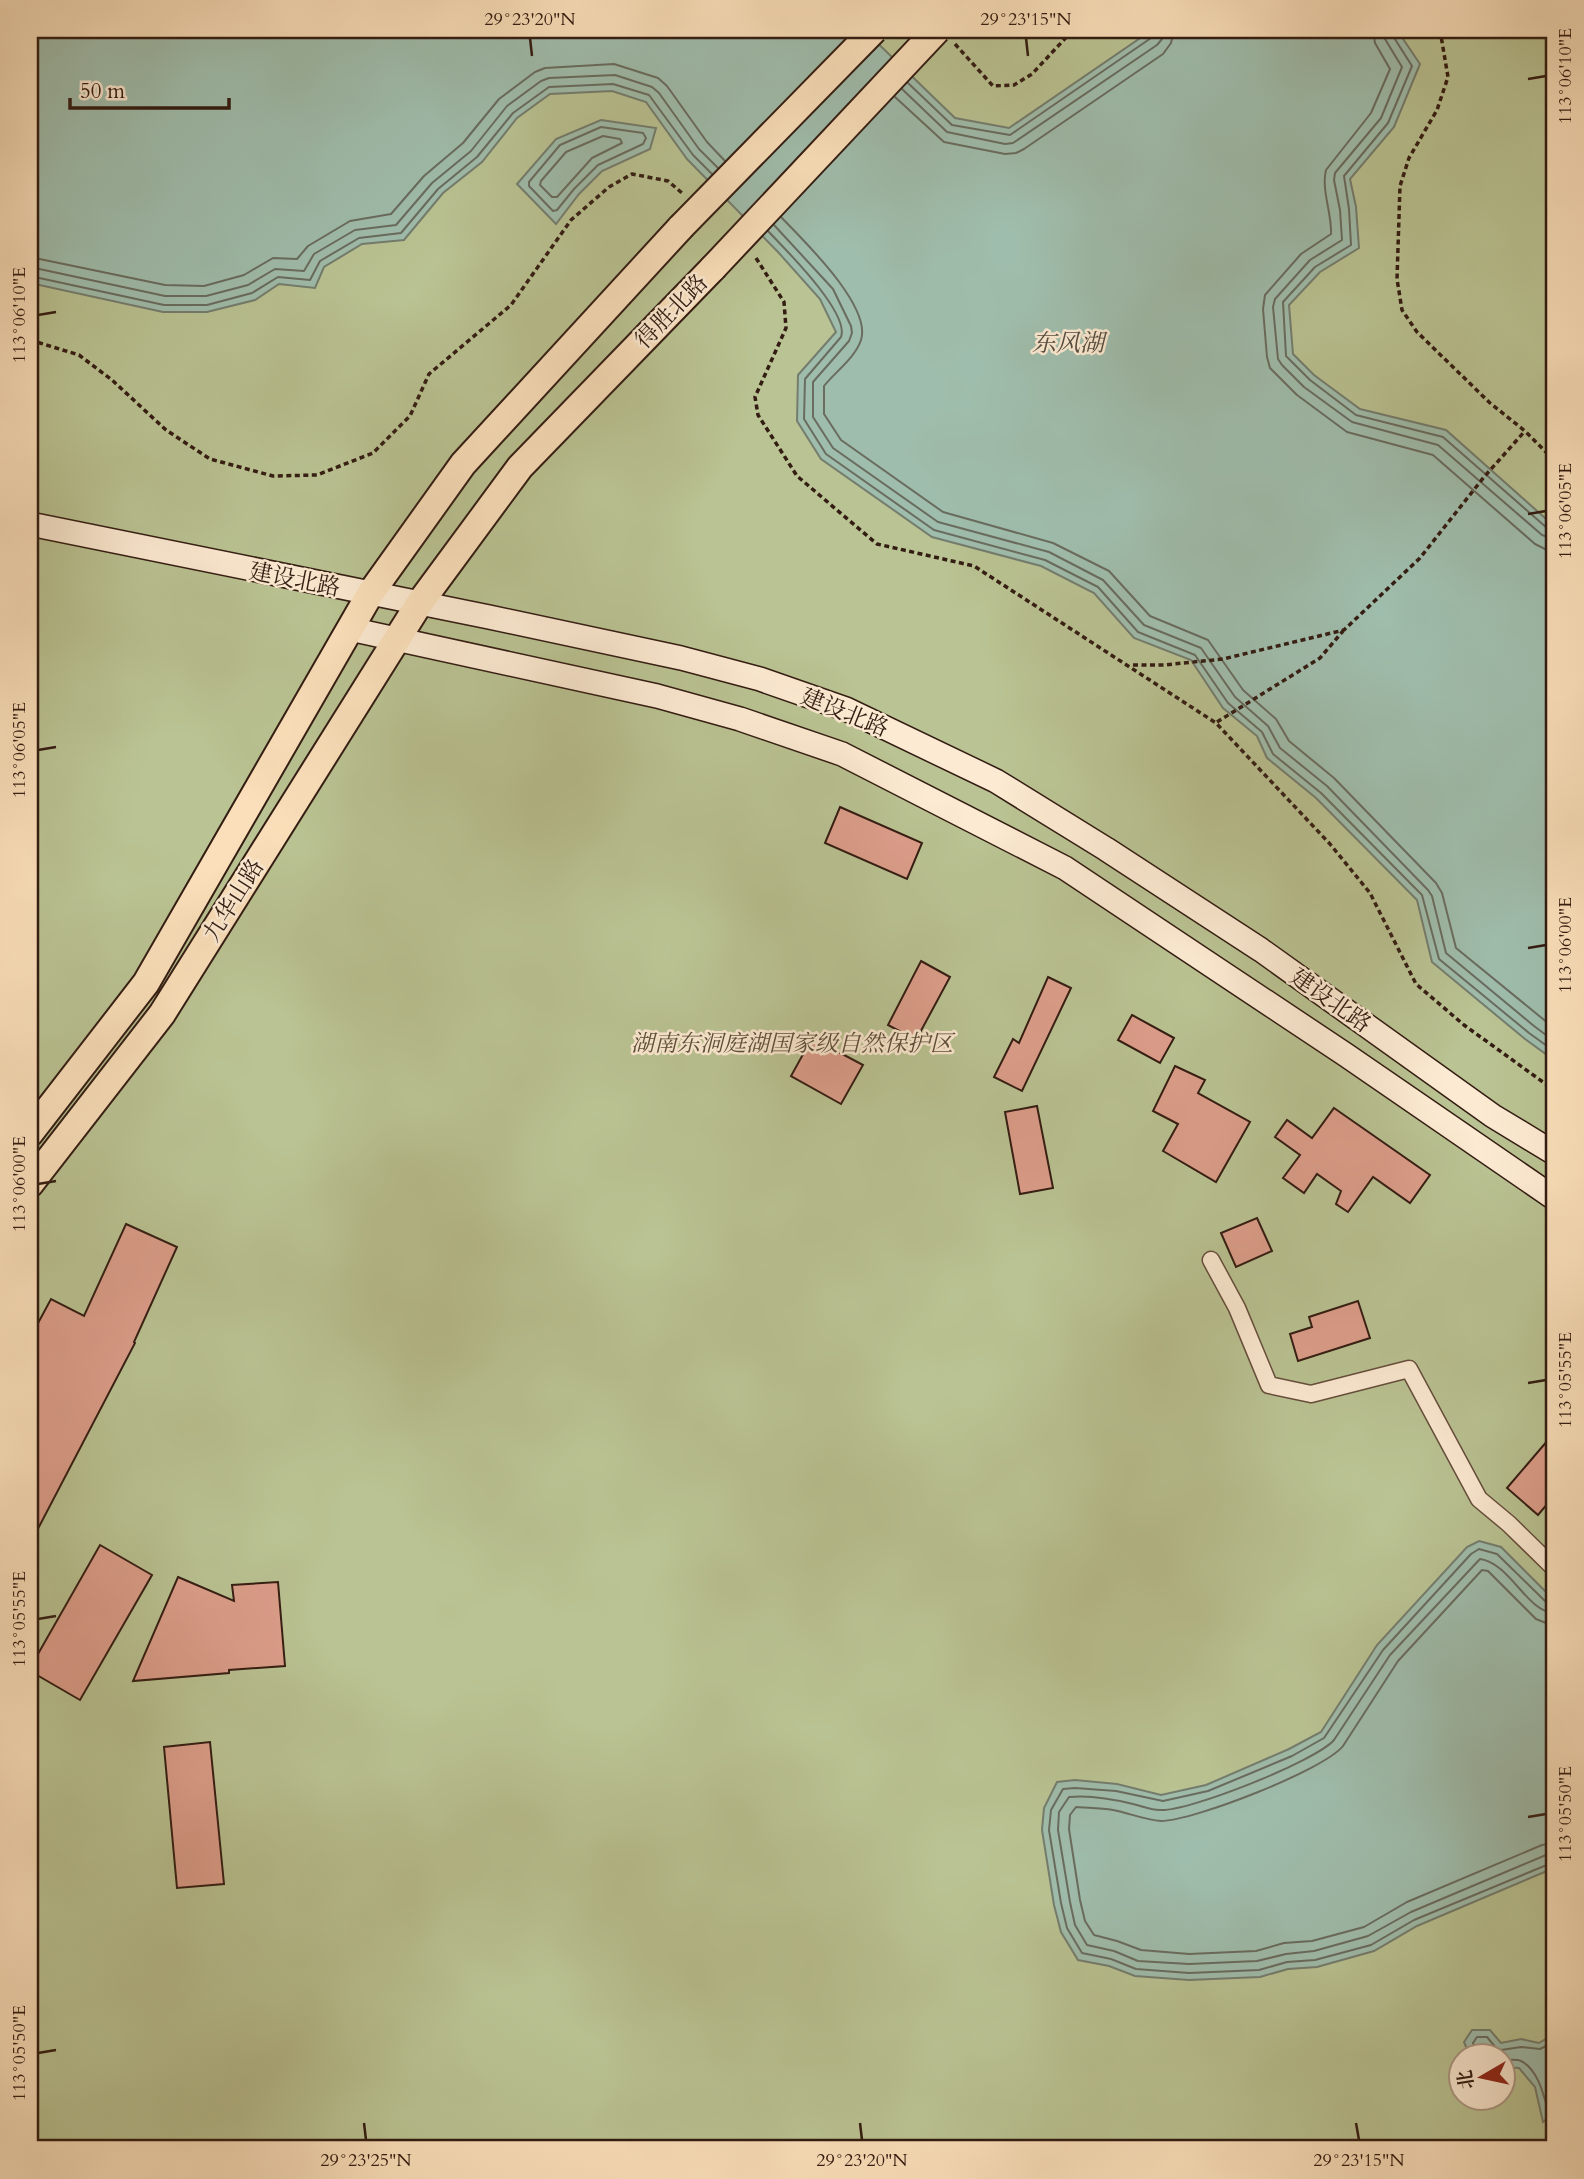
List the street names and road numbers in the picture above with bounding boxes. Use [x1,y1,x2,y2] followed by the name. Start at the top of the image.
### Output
[628,267,714,355] street label: 得胜北路
[247,555,343,603] street label: 建设北路
[796,681,893,744] street label: 建设北路
[196,853,271,947] street label: 九华山路
[1284,961,1377,1039] street label: 建设北路

